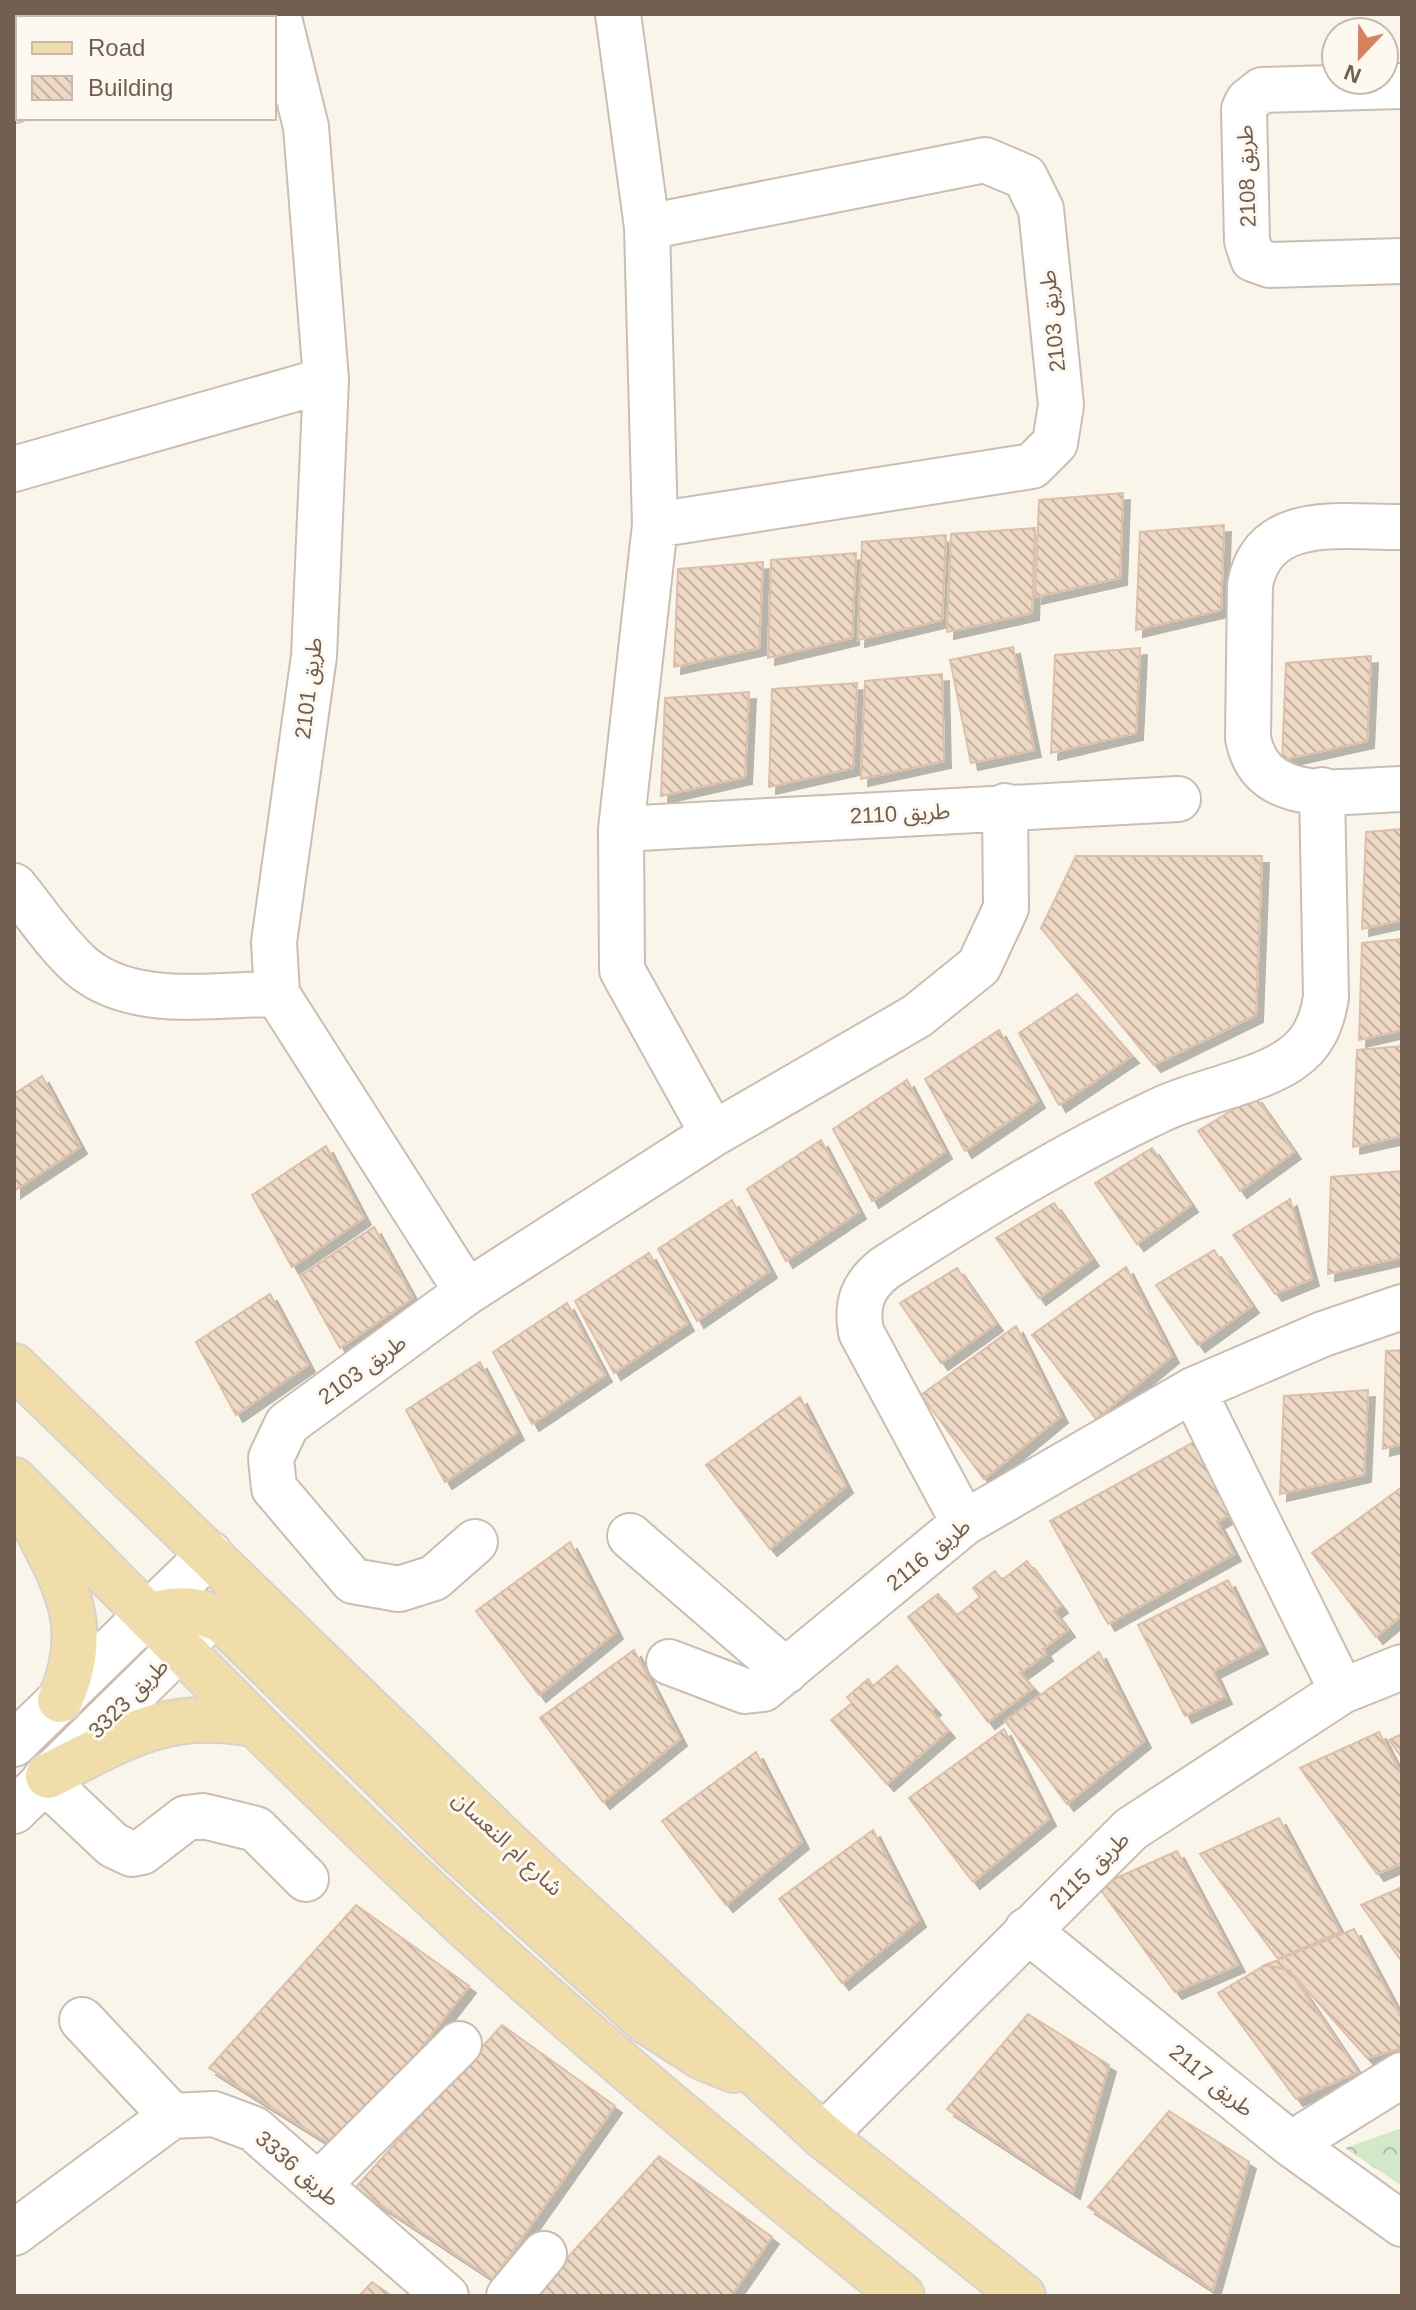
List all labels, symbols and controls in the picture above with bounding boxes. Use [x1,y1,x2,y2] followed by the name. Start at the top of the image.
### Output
[16,16,276,120] legend
[1320,16,1400,96] north arrow
[88,34,145,61] text: Road
[1341,60,1365,89] text: N
[88,74,173,101] text: Building
[1232,124,1262,228] street label: طريق 2108
[1035,269,1071,373] street label: طريق 2103
[290,636,328,741] street label: طريق 2101
[849,798,951,830] street label: طريق 2110
[314,1329,412,1410] street label: طريق 2103
[881,1513,976,1597] street label: طريق 2116
[83,1653,174,1744] street label: طريق 3323
[445,1786,568,1904] street label: شارع ام النعسان
[1044,1826,1135,1915] street label: طريق 2115
[1164,2039,1259,2123] street label: طريق 2117
[250,2125,345,2212] street label: طريق 3336

